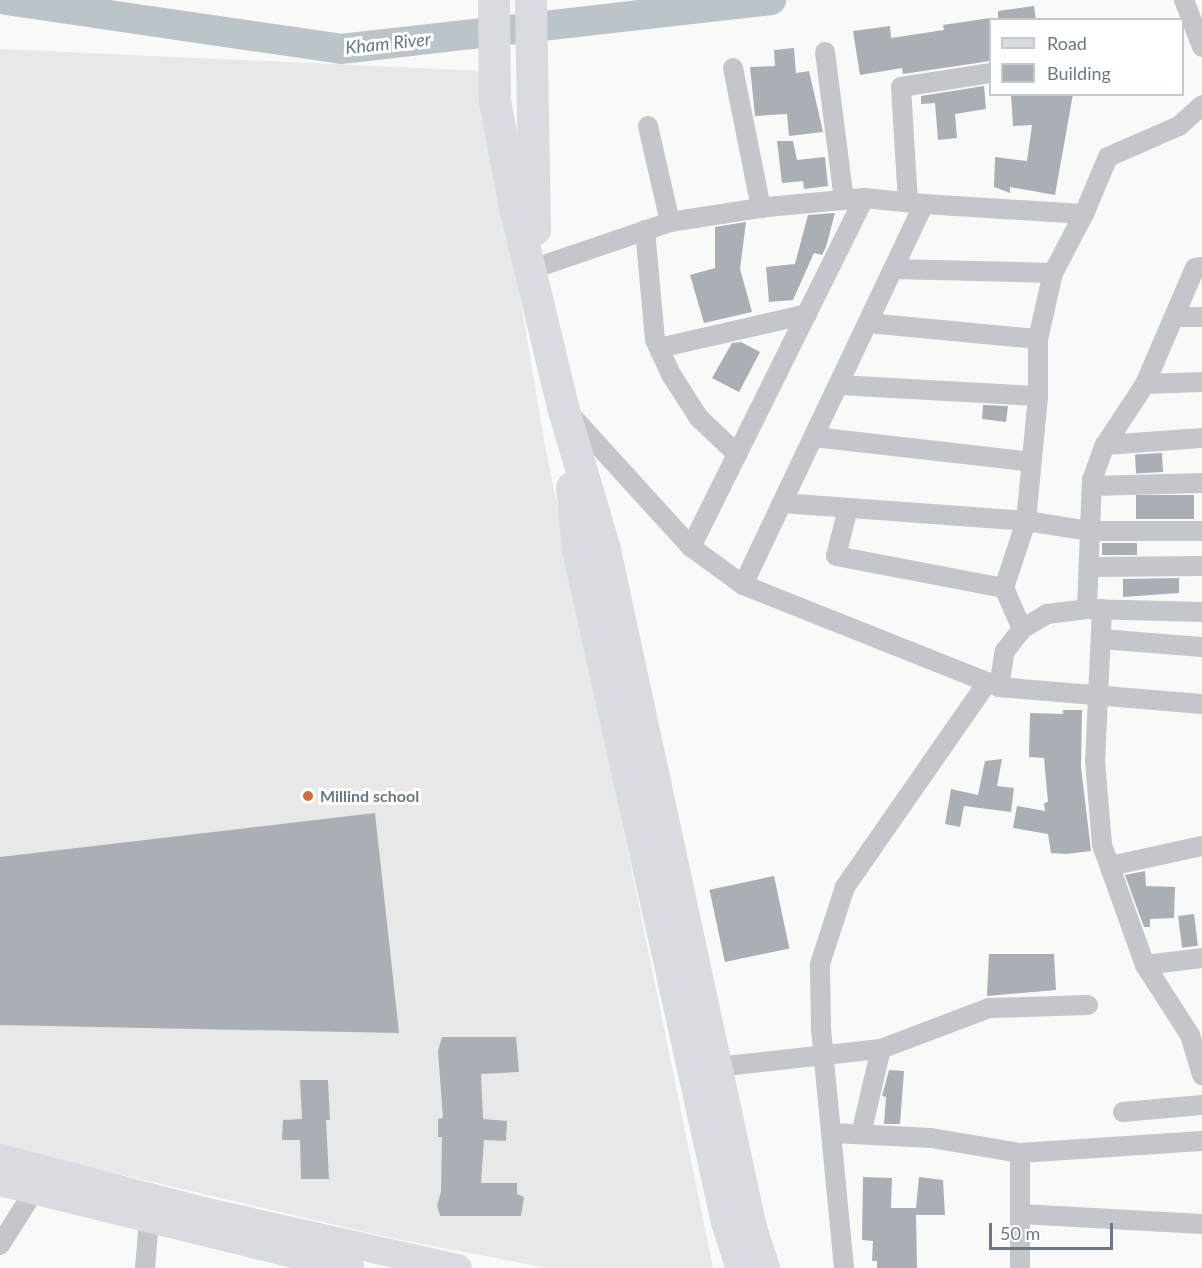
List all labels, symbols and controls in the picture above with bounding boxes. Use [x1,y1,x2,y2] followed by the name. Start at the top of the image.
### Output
[989,18,1184,96] legend
[344,28,432,58] water label: Kham River
[1047,32,1087,54] text: Road
[1047,62,1111,84] text: Building
[320,786,419,806] place label: Millind school
[301,789,315,803] marker: Millind school
[992,1211,1116,1249] scale bar
[1000,1222,1040,1244] text: 50 m

